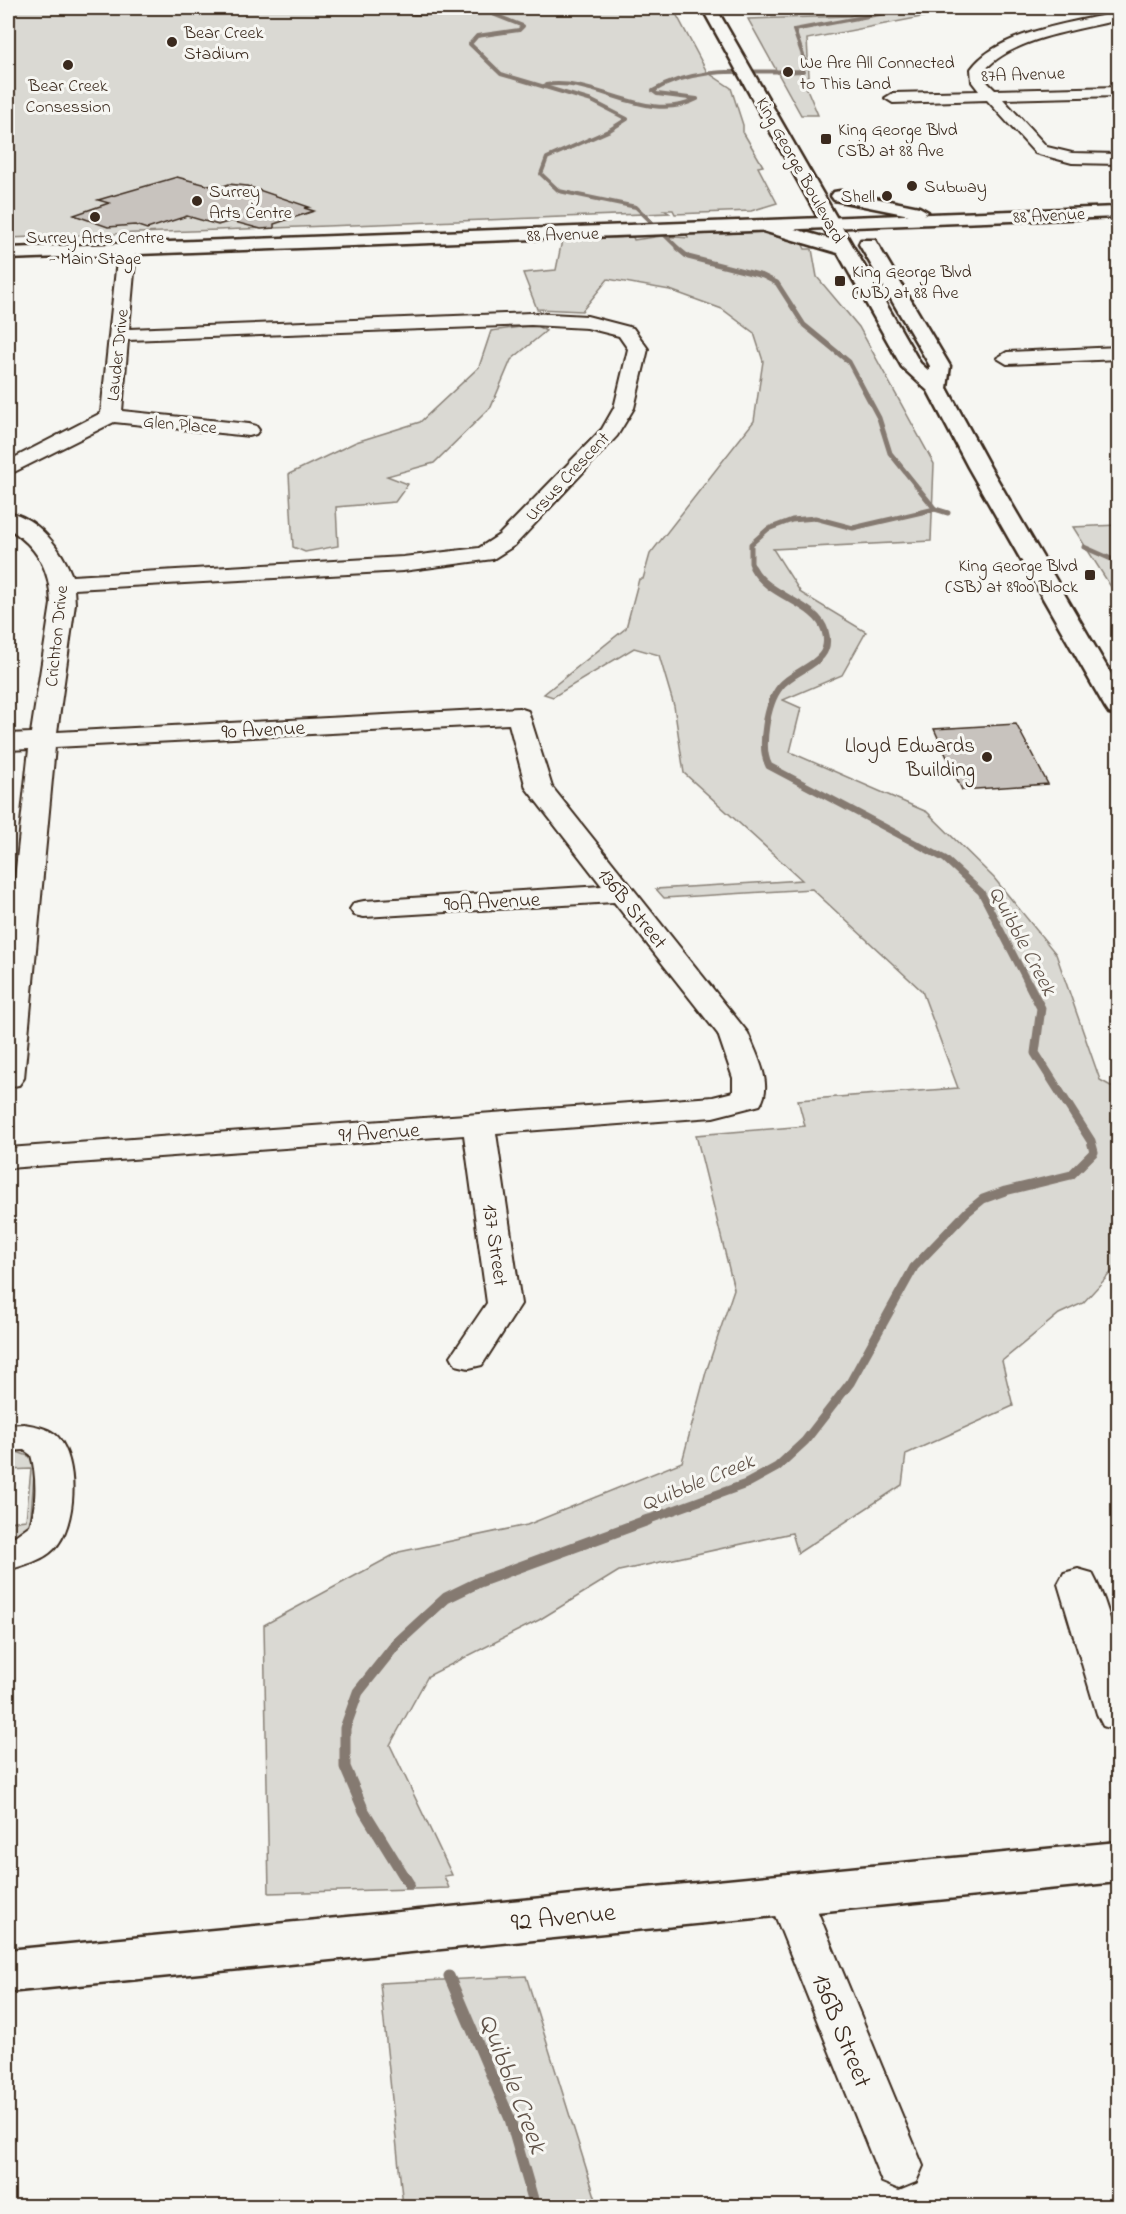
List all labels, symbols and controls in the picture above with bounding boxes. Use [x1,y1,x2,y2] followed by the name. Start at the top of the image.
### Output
[183,21,264,68] place label: Bear Creek Stadium
[165,35,179,49] marker: Bear Creek Stadium
[800,51,955,98] place label: We Are All Connected to This Land
[61,58,75,72] marker: Bear Creek Consession
[981,62,1066,90] street label: 87A Avenue
[781,65,795,79] marker: We Are All Connected to This Land
[25,74,111,121] place label: Bear Creek Consession
[747,93,850,249] street label: King George Boulevard
[838,118,958,165] place label: King George Blvd (SB) at 88 Ave
[819,132,833,146] marker: King George Blvd (SB) at 88 Ave
[924,175,987,201] place label: Subway
[905,179,919,193] marker: Subway
[209,180,293,227] place label: Surrey Arts Centre
[841,185,875,211] place label: Shell
[880,189,894,203] marker: Shell
[190,194,204,208] marker: Surrey Arts Centre
[1013,202,1087,232] street label: 88 Avenue
[88,210,102,224] marker: Surrey Arts Centre - Main Stage
[527,222,600,250] street label: 88 Avenue
[26,226,165,274] place label: Surrey Arts Centre - Main Stage
[852,260,972,307] place label: King George Blvd (NB) at 88 Ave
[833,274,847,288] marker: King George Blvd (NB) at 88 Ave
[101,307,137,403] street label: Lauder Drive
[142,410,219,442] street label: Glen Place
[520,427,617,528] street label: Ursus Crescent
[945,554,1078,601] place label: King George Blvd (SB) at 8900 Block
[1083,568,1097,582] marker: King George Blvd (SB) at 8900 Block
[40,583,76,688] street label: Crichton Drive
[221,714,306,748] street label: 90 Avenue
[845,732,975,788] place label: Lloyd Edwards Building
[980,750,994,764] marker: Lloyd Edwards Building
[589,862,674,956] street label: 136B Street
[979,881,1064,1003] water label: Quibble Creek
[443,885,542,920] street label: 90A Avenue
[338,1116,421,1152] street label: 91 Avenue
[473,1202,515,1288] street label: 137 Street
[637,1446,761,1521] water label: Quibble Creek
[509,1895,618,1943] street label: 92 Avenue
[800,1968,880,2094] street label: 136B Street
[467,2008,557,2161] water label: Quibble Creek

